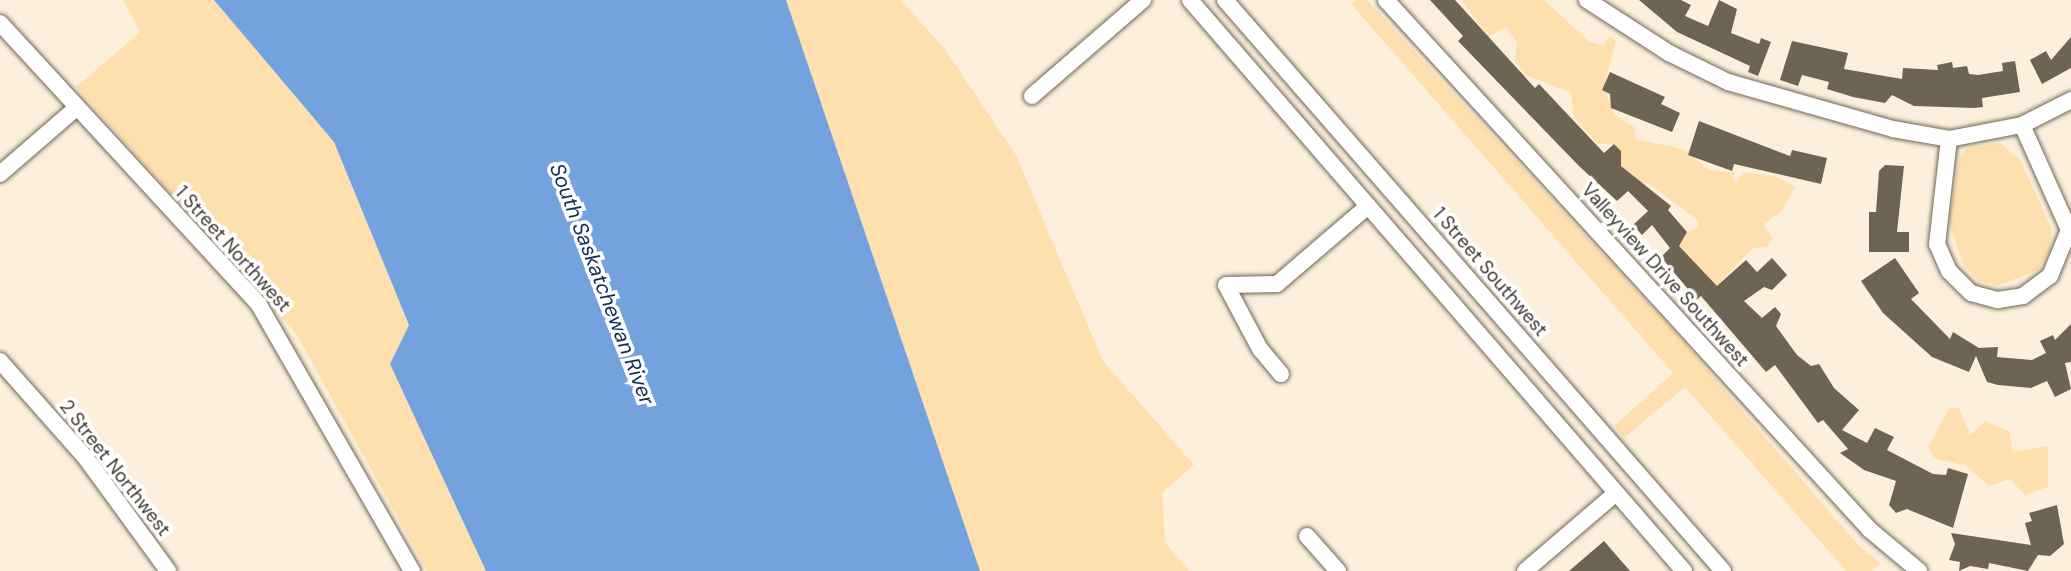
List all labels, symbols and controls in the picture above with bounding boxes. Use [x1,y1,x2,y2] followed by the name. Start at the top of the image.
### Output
[544,160,660,408] water label: South Saskatchewan River
[1577,179,1753,371] street label: Valleyview Drive Southwest
[171,181,295,317] street label: 1 Street Northwest
[1428,203,1552,341] street label: 1 Street Southwest
[55,396,175,540] street label: 2 Street Northwest

